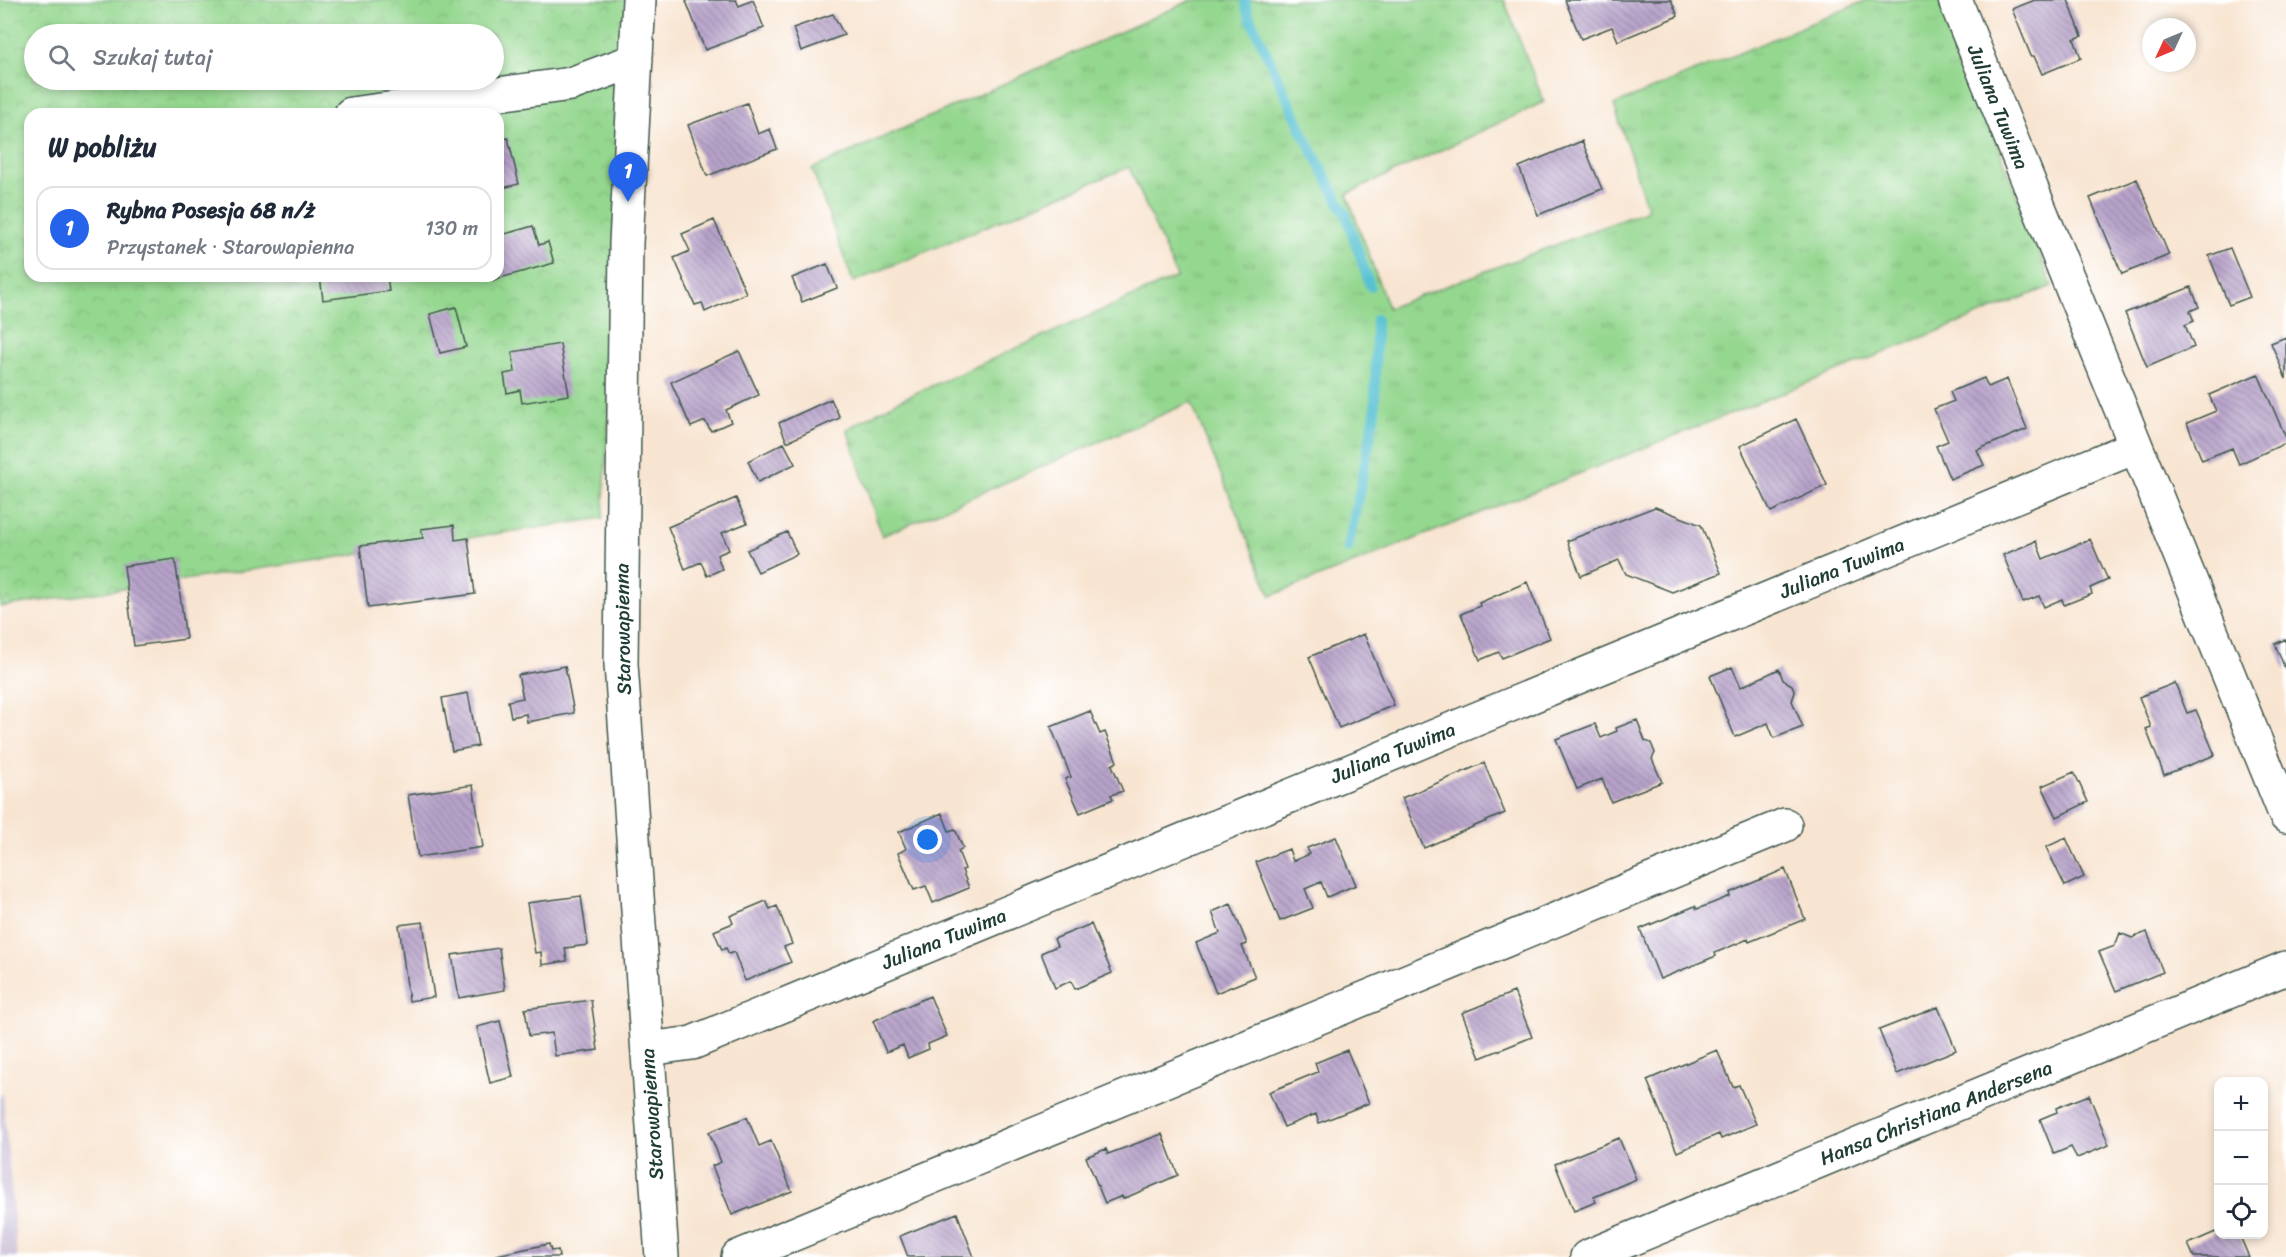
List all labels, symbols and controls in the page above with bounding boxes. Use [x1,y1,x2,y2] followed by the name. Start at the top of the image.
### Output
[2142,18,2196,72] north arrow
[24,24,504,90] search box
[93,38,212,77] text: Szukaj tutaj
[1957,38,2039,175] street label: Juliana Tuwima
[45,41,78,74] icon: search
[48,124,157,170] text: W pobliżu
[608,152,648,202] pin: 1
[107,191,315,230] text: Rybna Posesja 68 n/ż
[65,211,74,246] text: 1
[425,211,478,246] text: 130 m
[107,230,354,265] text: Przystanek · Starowapienna
[1773,527,1910,609] street label: Juliana Tuwima
[604,563,642,695] street label: Starowapienna
[1324,712,1461,794] street label: Juliana Tuwima
[913,825,942,854] your location
[875,898,1012,980] street label: Juliana Tuwima
[630,1047,674,1181] street label: Starowapienna
[1814,1050,2058,1176] street label: Hansa Christiana Andersena
[2214,1077,2268,1239] map controls
[2214,1077,2268,1131] button: +
[2214,1131,2268,1185] button: −
[2214,1185,2268,1239] button: locate

